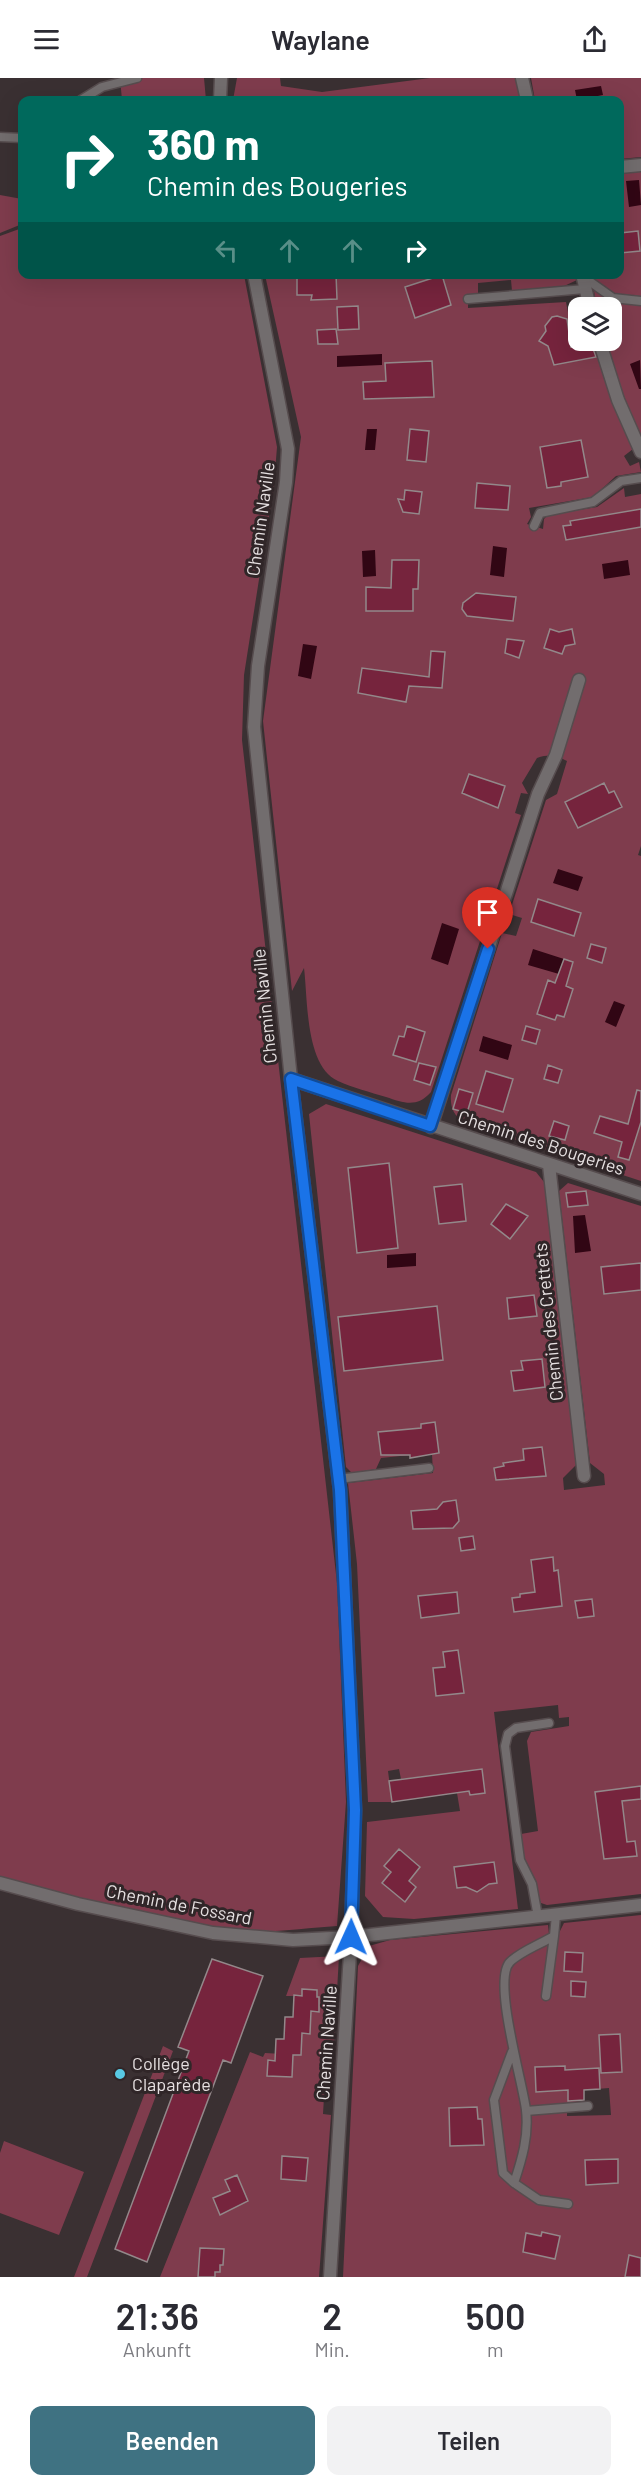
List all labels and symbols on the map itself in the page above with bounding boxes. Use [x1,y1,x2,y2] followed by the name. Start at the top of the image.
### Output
[241,460,279,577] street label: Chemin Naville
[462,887,513,949] pin
[247,948,281,1065] street label: Chemin Naville
[455,1105,627,1179] street label: Chemin des Bougeries
[529,1242,567,1402] street label: Chemin des Crettets
[105,1879,254,1929] street label: Chemin de Fossard
[319,1905,383,1969] position arrow
[311,1985,341,2101] street label: Chemin Naville
[132,2052,211,2095] place label: Collège Claparède
[113,2067,127,2081] marker: Collège Claparède

